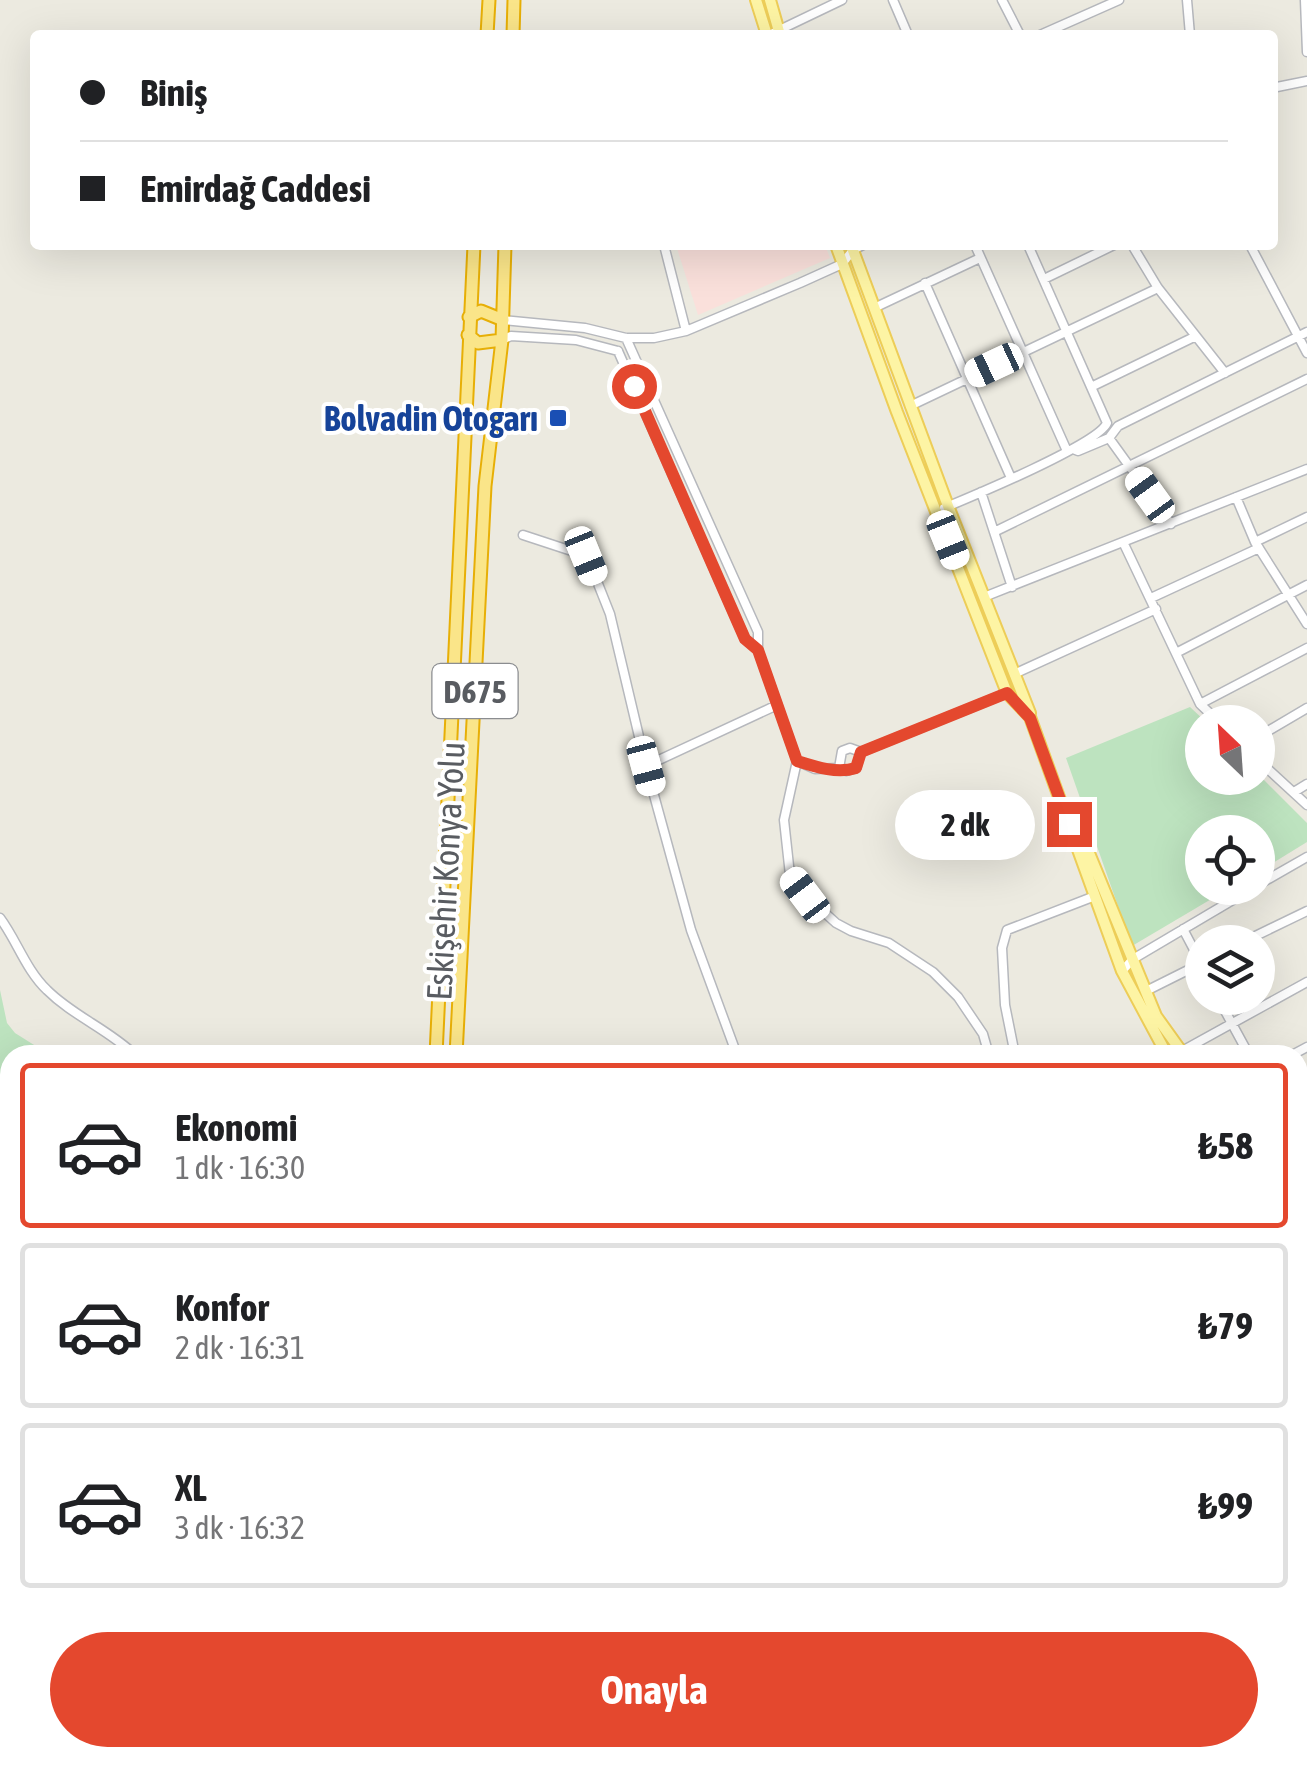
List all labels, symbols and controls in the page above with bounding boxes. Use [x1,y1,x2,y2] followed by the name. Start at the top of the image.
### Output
[140,71,207,114] text: Biniş
[140,167,371,210] text: Emirdağ Caddesi
[960,339,1028,391] car
[612,364,657,409] route start
[324,398,538,438] place label: Bolvadin Otogarı
[547,407,569,429] marker: Bolvadin Otogarı
[1120,462,1180,528] car
[923,507,973,573] car
[561,523,611,589] car
[432,664,518,718] road number: D675
[1185,705,1275,795] north arrow
[1185,705,1275,1015] map controls
[624,733,668,799] car
[418,741,472,1001] street label: Eskişehir Konya Yolu
[894,789,1034,859] callout: 2 dk
[1047,802,1092,847] route end
[941,806,989,843] text: 2 dk
[1185,815,1275,905] button: locate
[775,862,835,928] car
[1185,925,1275,1015] button: layers
[55,1101,145,1191] icon: car
[175,1106,297,1149] text: Ekonomi
[1198,1124,1253,1167] text: ₺58
[175,1149,305,1186] text: 1 dk · 16:30
[55,1281,145,1371] icon: car
[175,1286,269,1329] text: Konfor
[1198,1304,1253,1347] text: ₺79
[175,1329,305,1366] text: 2 dk · 16:31
[55,1461,145,1551] icon: car
[175,1466,207,1509] text: XL
[1198,1484,1253,1527] text: ₺99
[175,1509,305,1546] text: 3 dk · 16:32
[50,1632,1258,1747] button: Onayla

